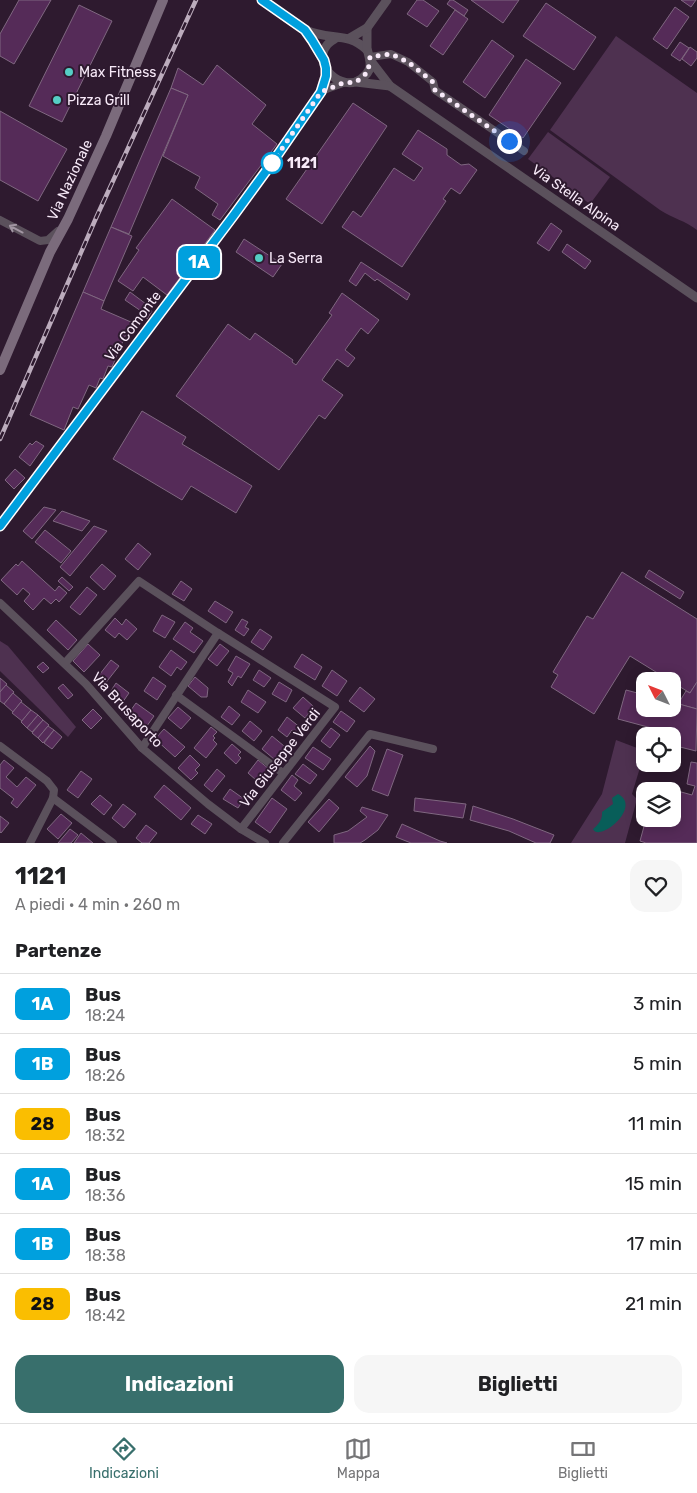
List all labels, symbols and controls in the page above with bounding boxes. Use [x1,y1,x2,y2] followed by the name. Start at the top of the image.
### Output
[79,64,156,81] place label: Max Fitness
[63,66,75,78] marker: Max Fitness
[67,92,130,109] place label: Pizza Grill
[51,94,63,106] marker: Pizza Grill
[497,129,522,154] your location
[44,137,96,223] street label: Via Nazionale
[261,152,283,174] marker: 1121
[287,155,317,172] place label: 1121
[529,161,623,235] street label: Via Stella Alpina
[9,224,24,234] one-way arrow
[176,246,222,278] line badge: 1A
[269,250,323,267] place label: La Serra
[188,251,210,273] text: 1A
[253,252,265,264] marker: La Serra
[101,288,165,364] street label: Via Comonte
[88,669,166,751] street label: Via Brusaporto
[636,672,681,718] north arrow
[636,672,681,827] map controls
[236,705,324,811] street label: Via Giuseppe Verdi
[636,727,681,772] button: locate
[636,782,681,827] button: layers
[630,860,682,912] button: heart
[15,862,66,890] text: 1121
[15,895,180,914] text: A piedi · 4 min · 260 m
[15,939,102,962] text: Partenze
[85,983,121,1006] text: Bus
[633,992,682,1015] text: 3 min
[32,993,53,1015] text: 1A
[85,1006,125,1025] text: 18:24
[85,1043,121,1066] text: Bus
[633,1052,682,1075] text: 5 min
[32,1053,53,1075] text: 1B
[85,1066,125,1085] text: 18:26
[85,1103,121,1126] text: Bus
[628,1112,682,1135] text: 11 min
[31,1113,54,1135] text: 28
[85,1126,125,1145] text: 18:32
[85,1163,121,1186] text: Bus
[625,1172,682,1195] text: 15 min
[32,1173,53,1195] text: 1A
[85,1186,125,1205] text: 18:36
[85,1223,121,1246] text: Bus
[626,1232,682,1255] text: 17 min
[32,1233,53,1255] text: 1B
[85,1246,126,1265] text: 18:38
[85,1283,121,1306] text: Bus
[625,1292,682,1315] text: 21 min
[31,1293,54,1315] text: 28
[85,1306,125,1325] text: 18:42
[15,1355,344,1413] button: Indicazioni
[354,1355,682,1413] button: Biglietti
[89,1435,159,1482] tab: Indicazioni
[337,1435,380,1482] tab: Mappa
[558,1435,608,1482] tab: Biglietti

